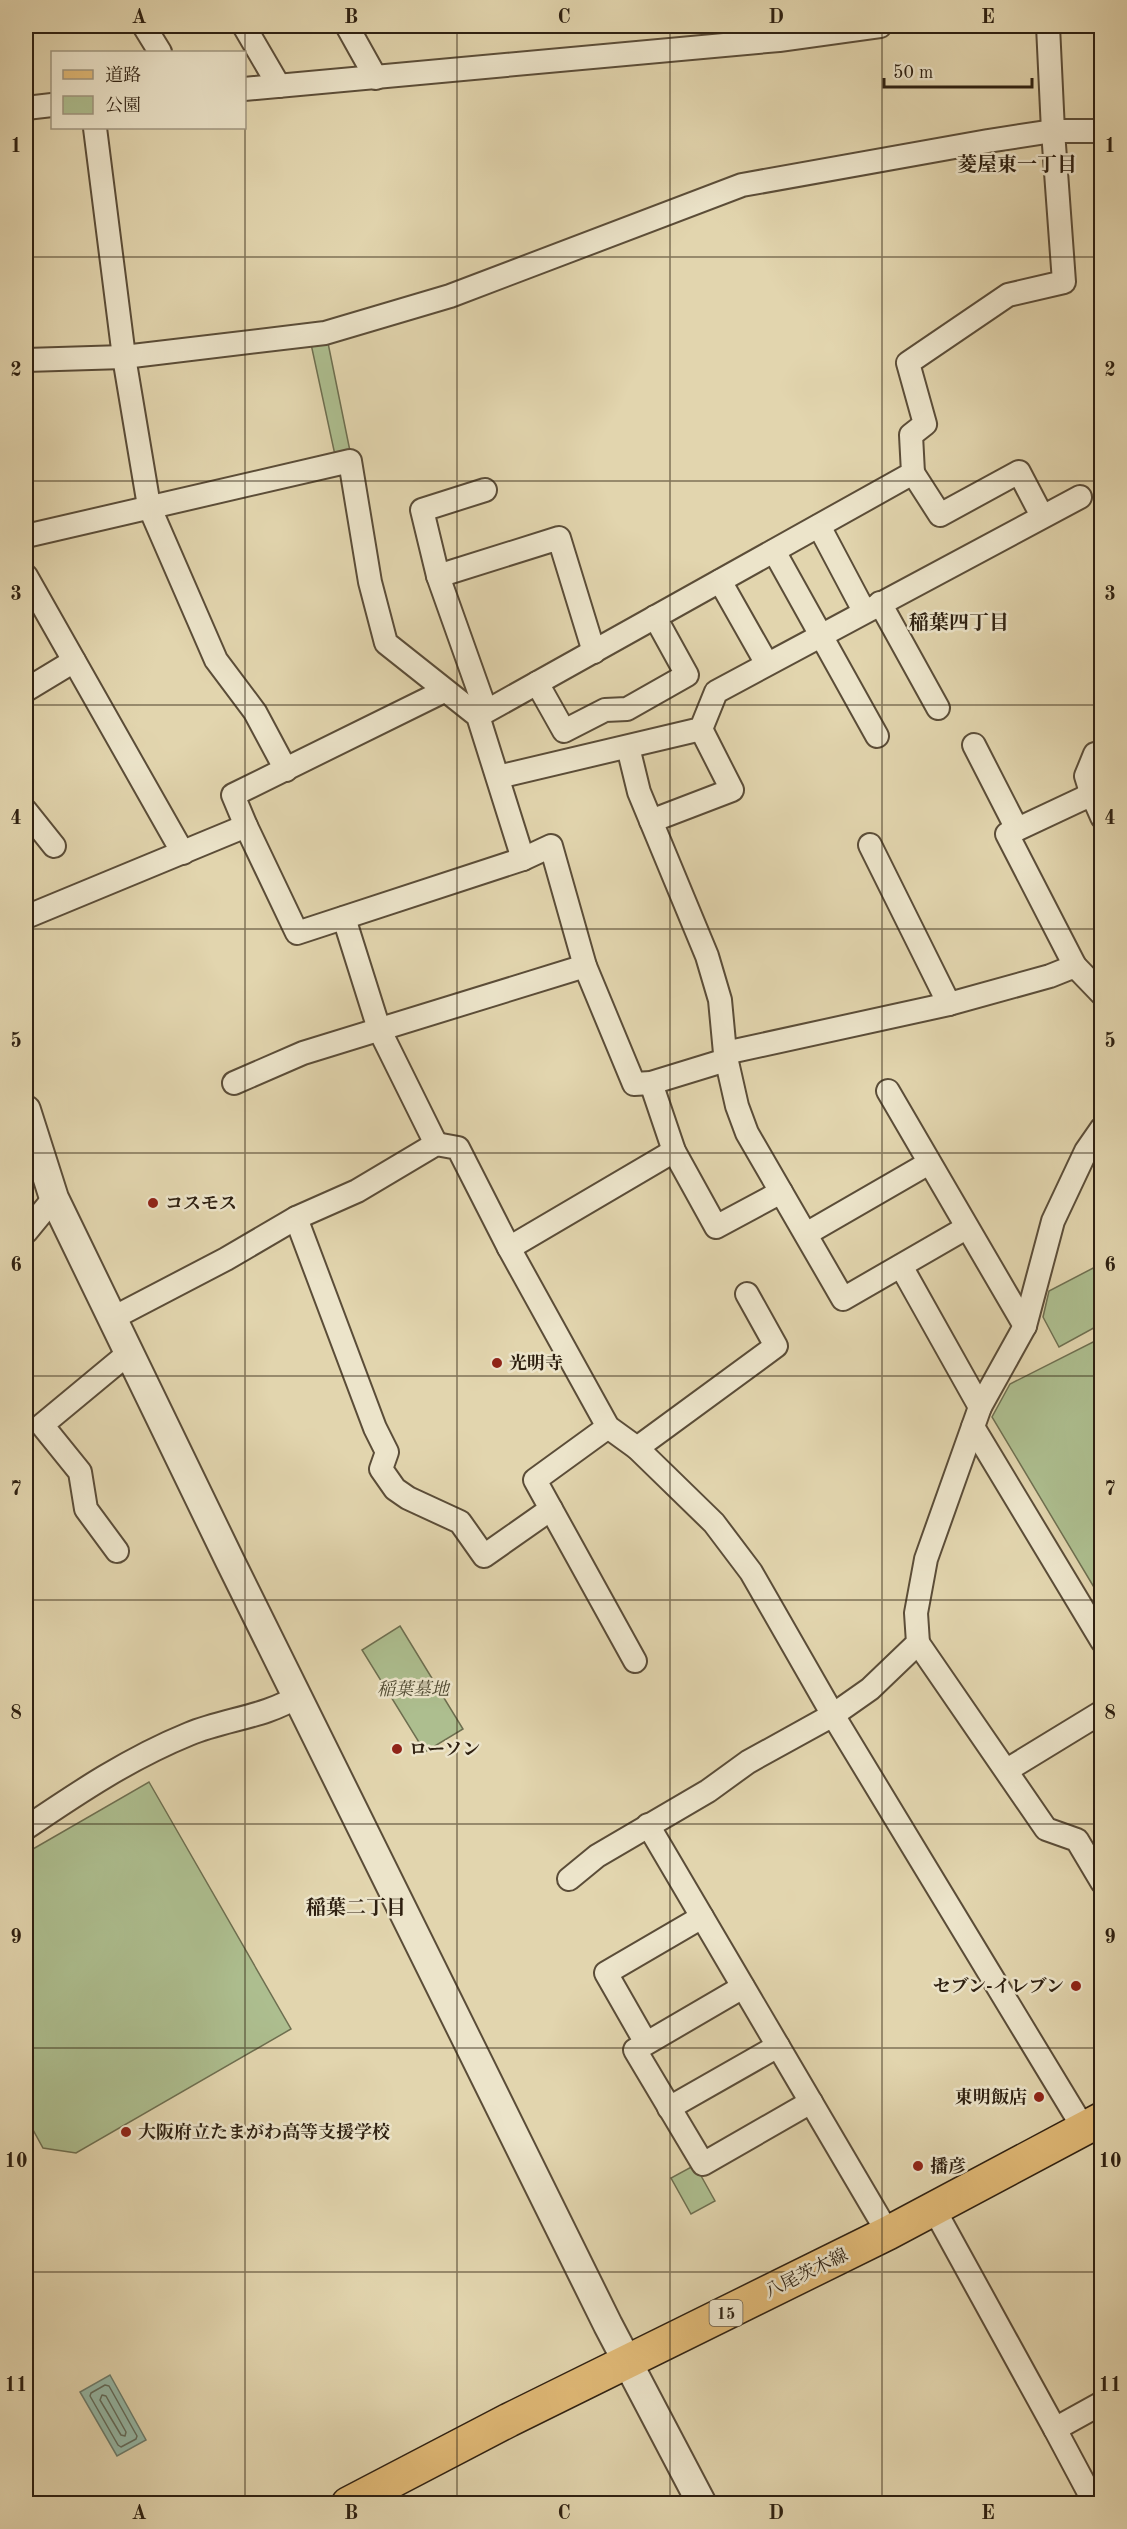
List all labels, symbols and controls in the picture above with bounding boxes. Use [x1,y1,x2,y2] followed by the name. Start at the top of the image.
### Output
[131,8,147,28] text: A
[344,8,358,28] text: B
[557,8,571,28] text: C
[768,8,784,28] text: D
[981,8,995,28] text: E
[51,51,246,129] legend
[884,51,1032,89] scale bar
[893,64,933,82] text: 50 m
[105,65,141,85] text: 道路
[105,96,141,115] text: 公園
[10,137,22,157] text: 1
[1104,137,1116,157] text: 1
[957,154,1077,176] district label: 菱屋東一丁目
[10,361,22,381] text: 2
[1104,361,1116,381] text: 2
[10,585,22,605] text: 3
[1104,585,1116,605] text: 3
[909,611,1009,634] district label: 稲葉四丁目
[10,809,22,829] text: 4
[1104,809,1116,829] text: 4
[10,1031,22,1052] text: 5
[1104,1031,1116,1052] text: 5
[165,1195,237,1213] place label: コスモス
[146,1196,160,1210] marker: コスモス
[10,1256,22,1276] text: 6
[1104,1256,1116,1276] text: 6
[509,1353,563,1373] place label: 光明寺
[490,1356,504,1370] marker: 光明寺
[10,1480,22,1500] text: 7
[1104,1480,1116,1500] text: 7
[377,1679,451,1699] park label: 稲葉墓地
[10,1704,22,1724] text: 8
[1104,1704,1116,1724] text: 8
[409,1741,480,1759] place label: ローソン
[390,1742,404,1756] marker: ローソン
[306,1896,406,1919] district label: 稲葉二丁目
[10,1928,22,1948] text: 9
[1104,1928,1116,1948] text: 9
[933,1976,1064,1996] place label: セブン-イレブン
[1069,1979,1083,1993] marker: セブン-イレブン
[955,2087,1027,2107] place label: 東明飯店
[1032,2090,1046,2104] marker: 東明飯店
[138,2122,390,2142] place label: 大阪府立たまがわ高等支援学校
[119,2125,133,2139] marker: 大阪府立たまがわ高等支援学校
[4,2152,28,2172] text: 10
[1098,2152,1122,2172] text: 10
[930,2156,966,2176] place label: 播彦
[911,2159,925,2173] marker: 播彦
[761,2244,851,2302] street label: 八尾茨木線
[710,2300,742,2326] road number: 15
[4,2376,28,2396] text: 11
[1098,2376,1122,2396] text: 11
[131,2504,147,2524] text: A
[344,2504,358,2524] text: B
[557,2504,571,2524] text: C
[768,2504,784,2524] text: D
[981,2504,995,2524] text: E

